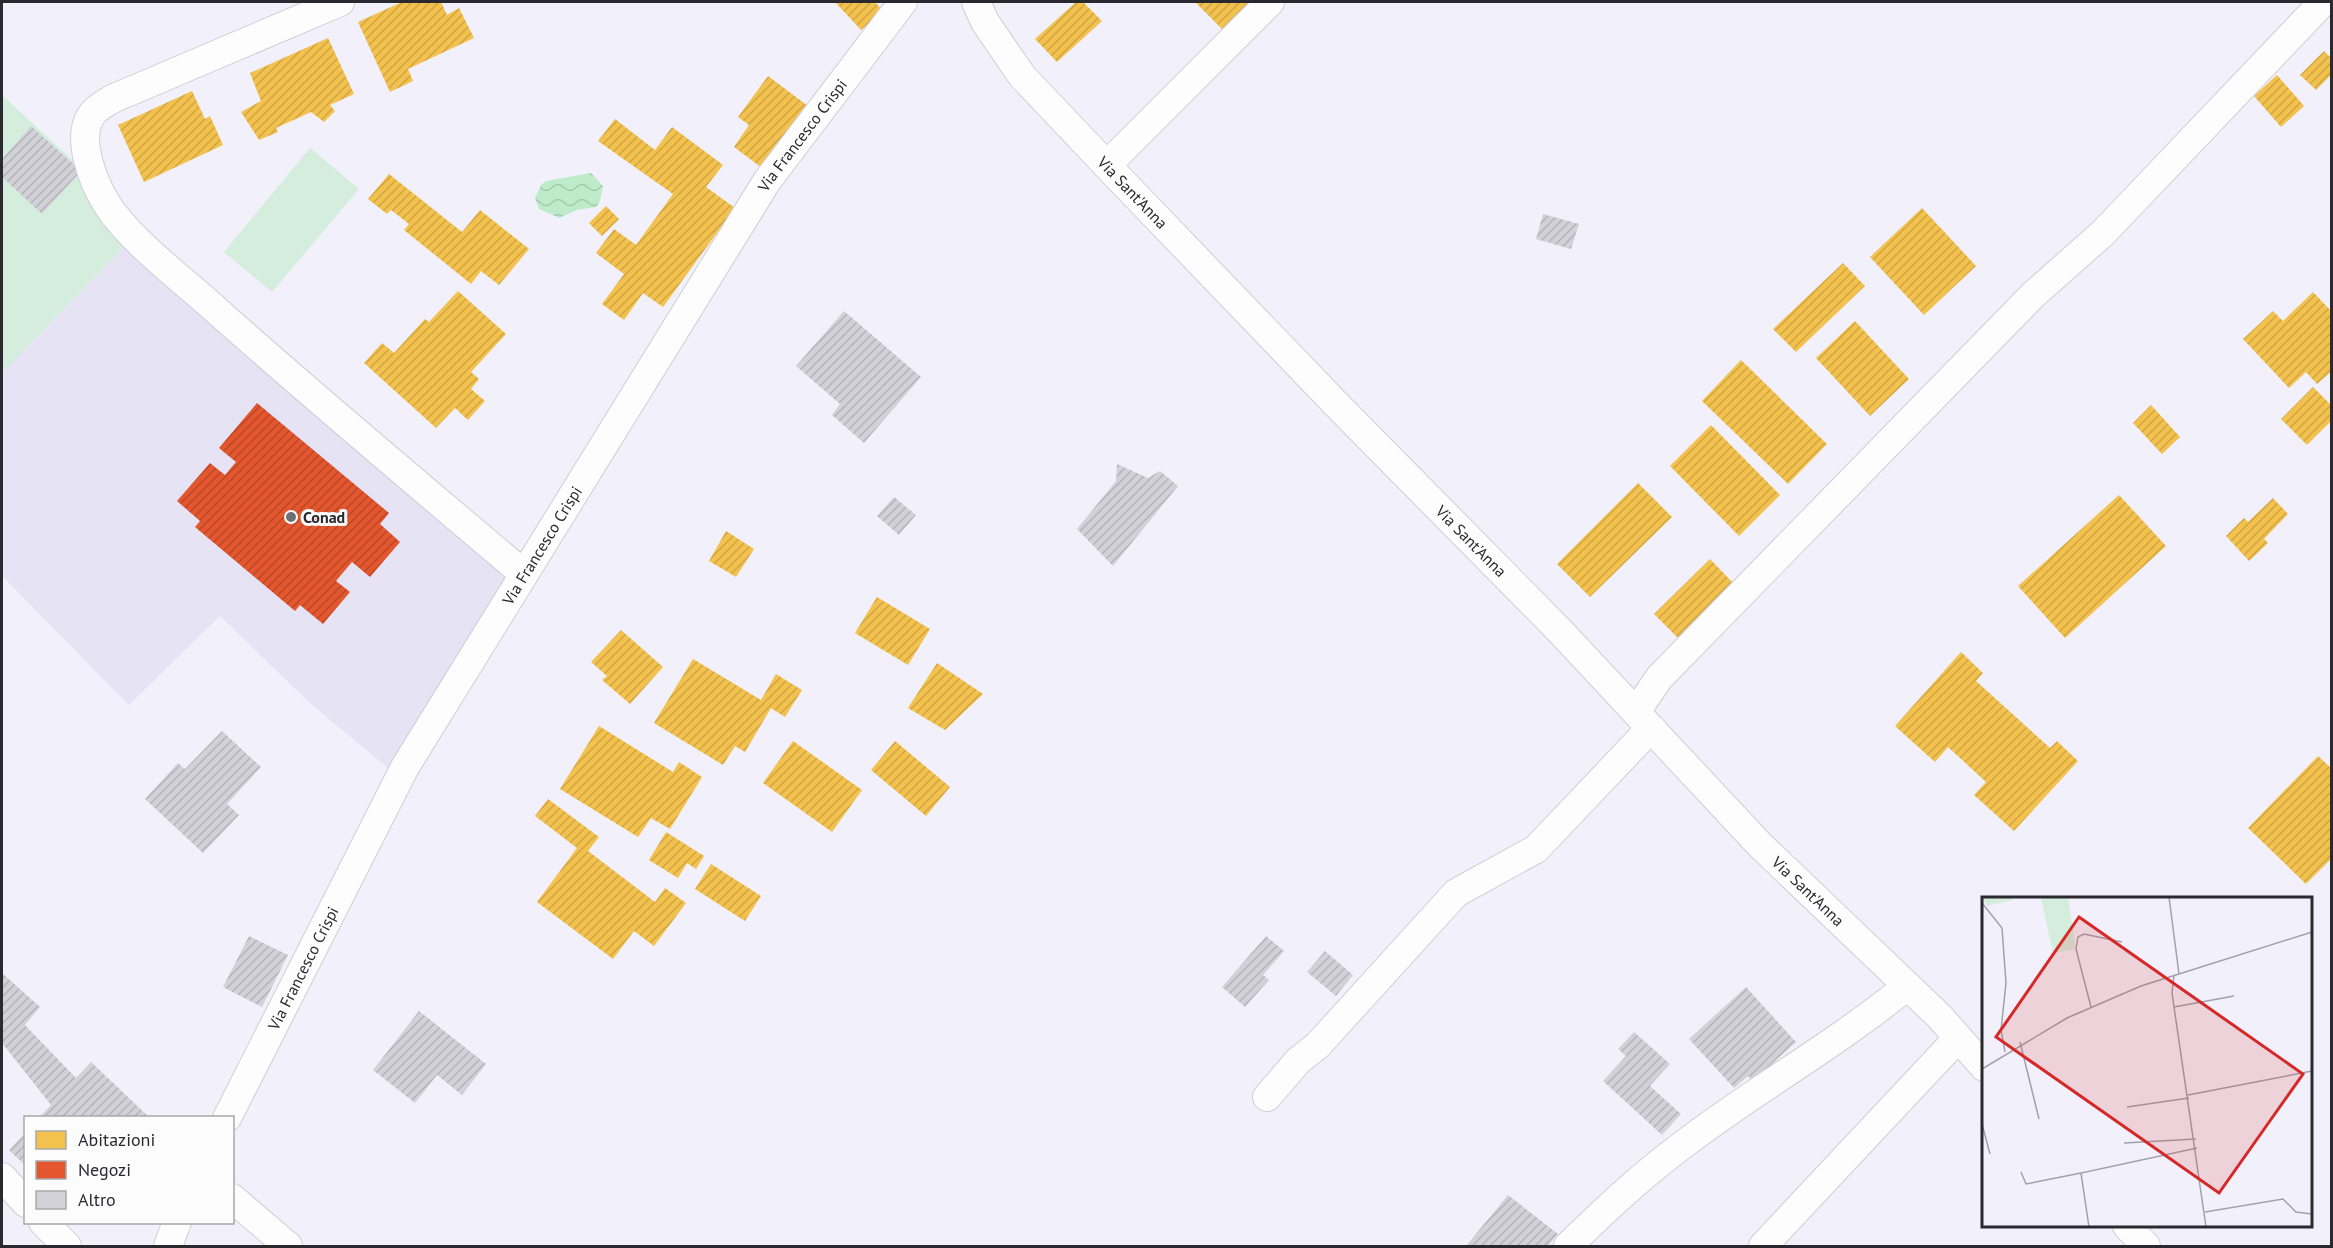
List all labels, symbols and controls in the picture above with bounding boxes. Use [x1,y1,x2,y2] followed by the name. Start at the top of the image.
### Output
[753,75,851,196] street label: Via Francesco Crispi
[1093,151,1172,233] street label: Via Sant'Anna
[497,482,586,609] street label: Via Francesco Crispi
[1431,500,1511,581] street label: Via Sant'Anna
[303,507,345,527] place label: Conad
[284,510,298,524] marker: Conad
[1767,851,1849,930] street label: Via Sant'Anna
[1982,897,2312,1227] inset map
[263,903,343,1034] street label: Via Francesco Crispi
[24,1116,234,1224] legend
[78,1128,155,1151] text: Abitazioni
[78,1158,131,1181] text: Negozi
[78,1188,116,1211] text: Altro

